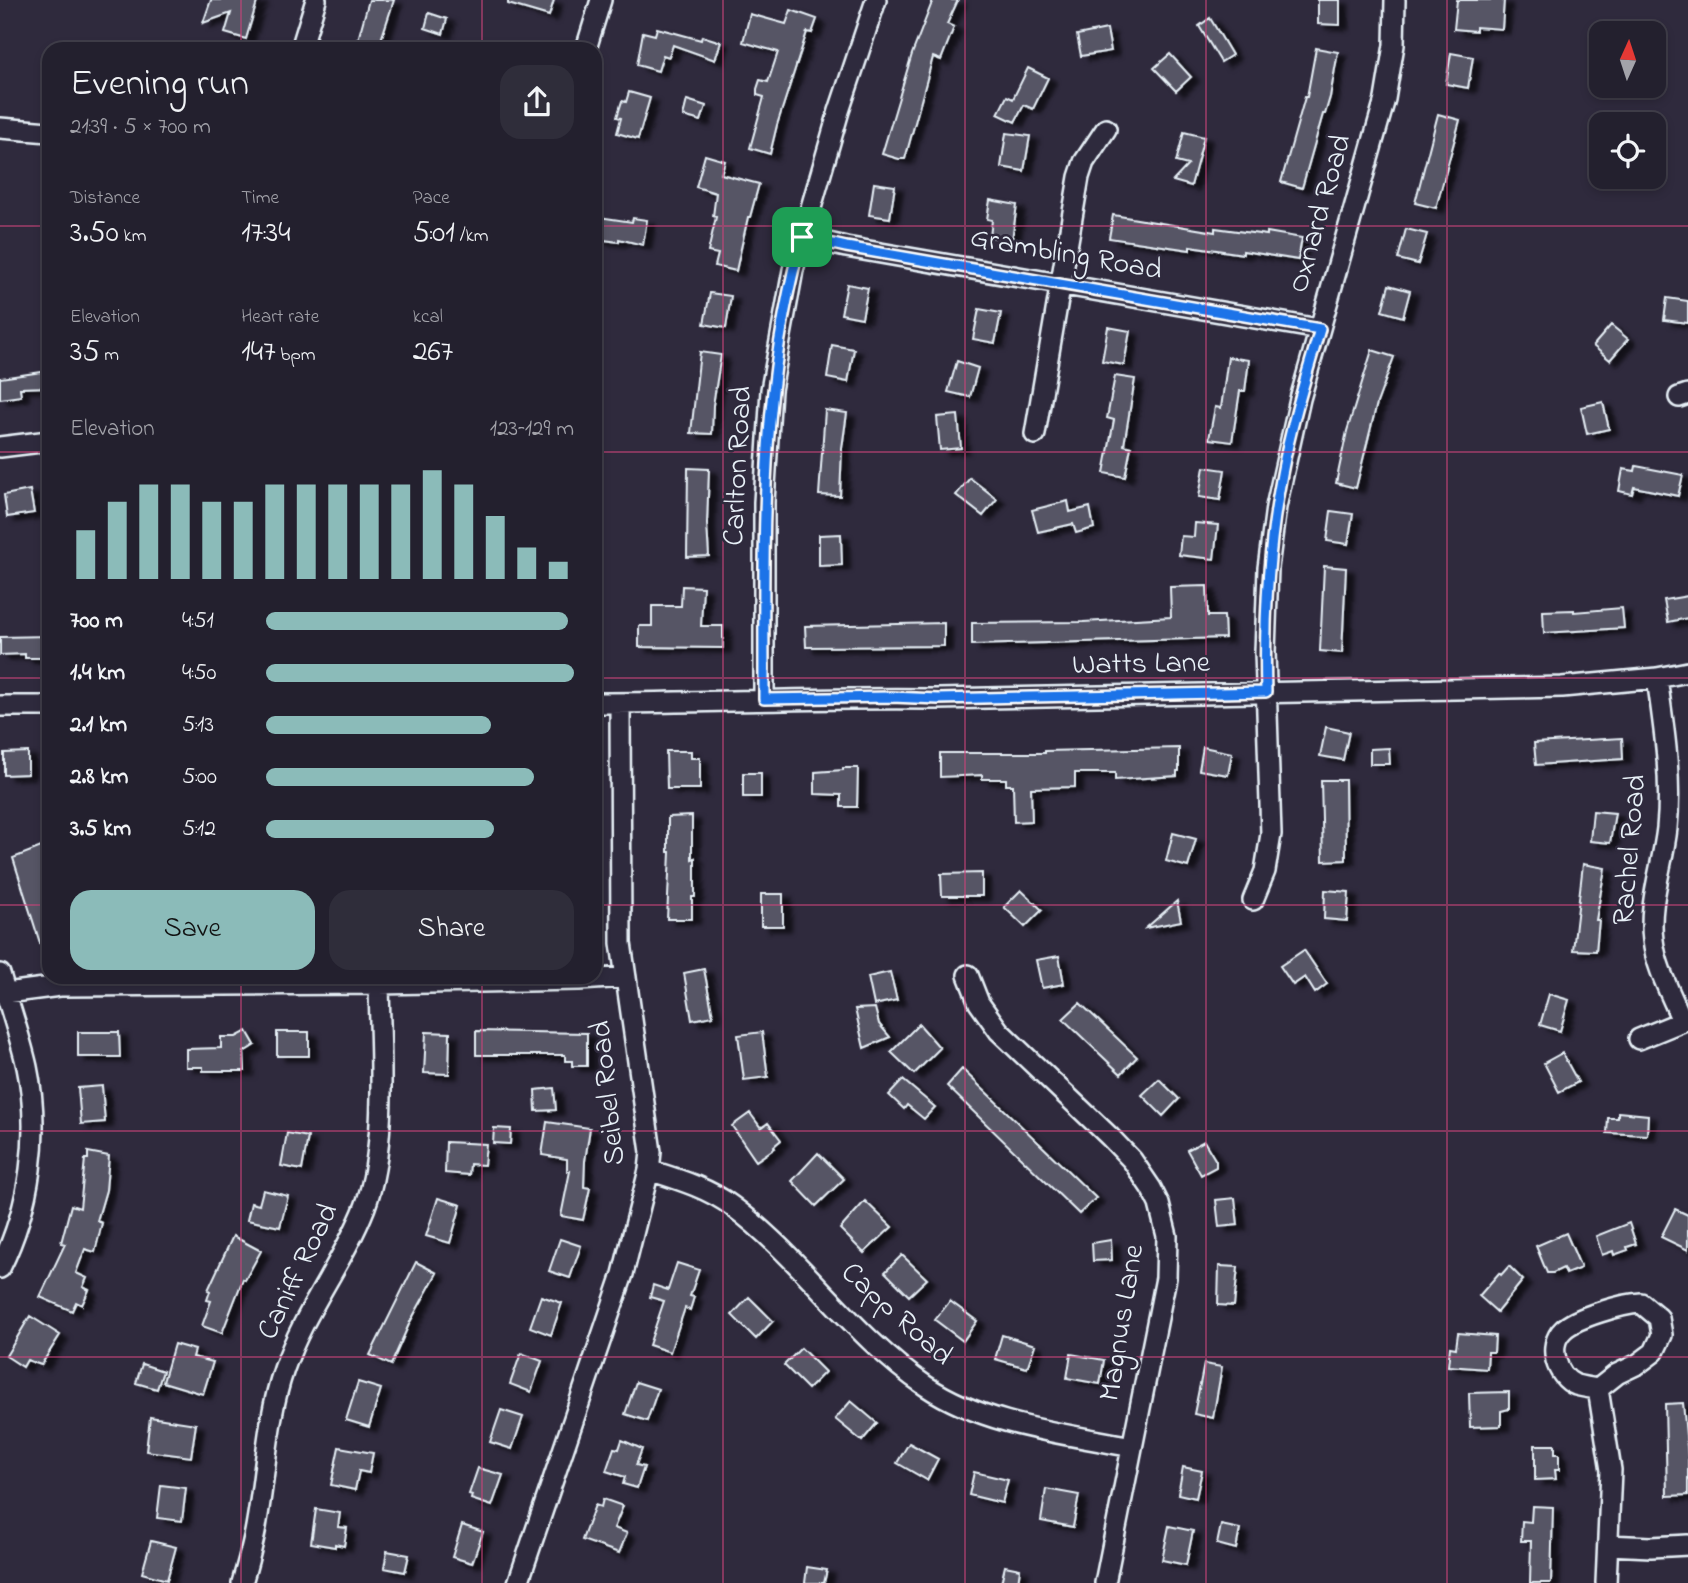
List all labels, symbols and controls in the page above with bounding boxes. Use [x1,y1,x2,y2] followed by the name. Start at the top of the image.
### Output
[1589,21,1666,98] north arrow
[1589,21,1666,189] map controls
[70,57,249,113] text: Evening run
[500,65,574,139] button: share
[70,111,211,144] text: 21:39 · 5 × 700 m
[1589,112,1666,189] button: locate
[1277,129,1365,298] street label: Oxnard Road
[70,185,140,212] text: Distance
[241,185,279,212] text: Time
[413,185,450,212] text: Pace
[772,207,832,267] pin
[70,212,119,256] text: 3.50
[241,212,291,256] text: 17:34
[413,212,455,256] text: 5:01
[967,216,1165,294] street label: Grambling Road
[783,218,821,256] icon: arrive
[119,223,146,250] text: km
[455,223,489,250] text: /km
[70,304,140,331] text: Elevation
[241,304,319,331] text: Heart rate
[413,304,443,331] text: kcal
[70,331,100,375] text: 35
[241,331,276,375] text: 147
[413,331,453,375] text: 267
[100,342,119,369] text: m
[276,342,315,369] text: bpm
[713,385,765,547] street label: Carlton Road
[70,413,155,446] text: Elevation
[490,413,574,446] text: 123–129 m
[70,605,123,638] text: 700 m
[182,605,214,638] text: 4:51
[1072,642,1211,688] street label: Watts Lane
[70,657,125,690] text: 1.4 km
[182,657,217,690] text: 4:50
[70,709,127,742] text: 2.1 km
[182,709,214,742] text: 5:13
[70,761,128,794] text: 2.8 km
[182,761,217,794] text: 5:00
[1602,772,1660,927] street label: Rachel Road
[70,813,131,846] text: 3.5 km
[182,813,216,846] text: 5:12
[70,890,315,970] button: Save
[329,890,574,970] button: Share
[580,1018,638,1167] street label: Seibel Road
[247,1196,351,1348] street label: Caniff Road
[1089,1241,1157,1405] street label: Magnus Lane
[830,1252,962,1378] street label: Capp Road

